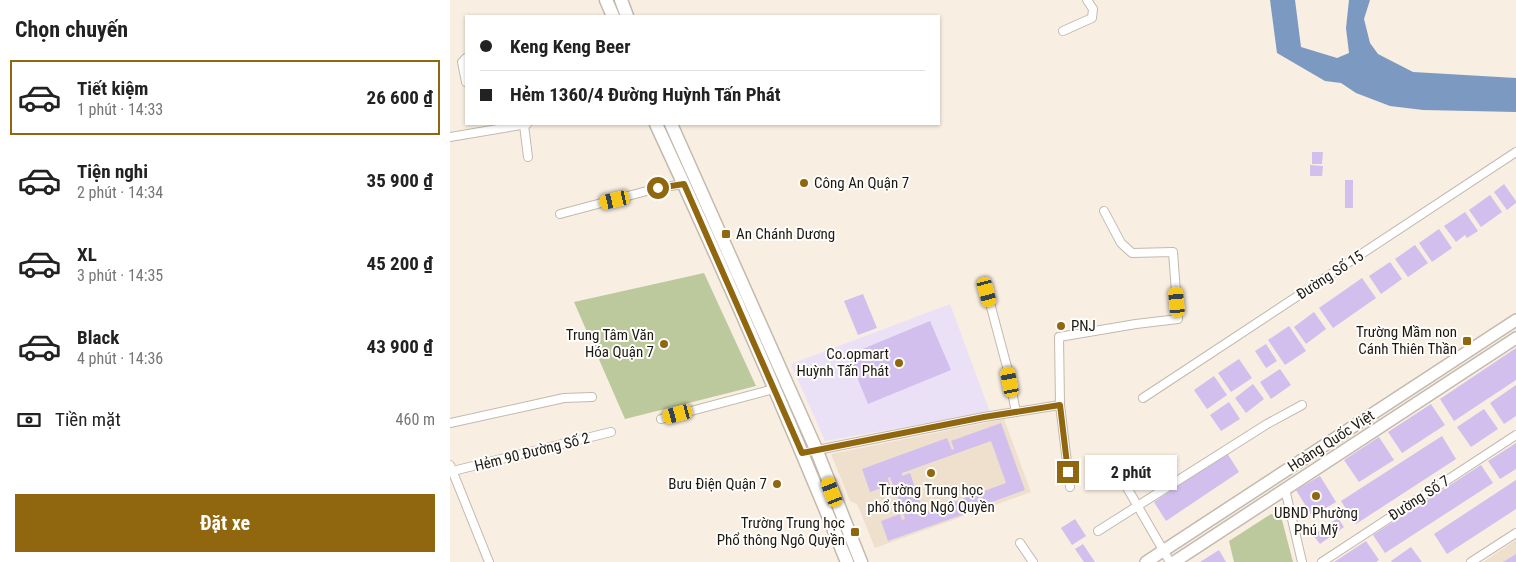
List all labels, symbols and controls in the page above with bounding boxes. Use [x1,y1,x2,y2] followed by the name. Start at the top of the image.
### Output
[15,17,128,42] text: Chọn chuyến
[510,35,630,58] text: Keng Keng Beer
[17,75,62,120] icon: car
[77,77,148,100] text: Tiết kiệm
[510,83,781,106] text: Hẻm 1360/4 Đường Huỳnh Tấn Phát
[367,86,433,109] text: 26 600 ₫
[77,100,163,119] text: 1 phút · 14:33
[17,158,62,203] icon: car
[77,160,148,183] text: Tiện nghi
[367,169,433,192] text: 35 900 ₫
[814,174,909,192] place label: Công An Quận 7
[647,177,669,199] route start
[798,177,810,189] marker: Công An Quận 7
[77,183,163,202] text: 2 phút · 14:34
[598,189,631,211] car
[736,225,835,243] place label: An Chánh Dương
[720,228,732,240] marker: An Chánh Dương
[17,241,62,286] icon: car
[77,243,97,266] text: XL
[1293,247,1367,303] street label: Đường Số 15
[367,252,433,275] text: 45 200 ₫
[77,266,163,285] text: 3 phút · 14:35
[975,276,998,308] car
[1168,286,1185,318] car
[1071,317,1096,335] place label: PNJ
[1055,320,1067,332] marker: PNJ
[1356,323,1457,358] place label: Trường Mầm non Cánh Thiên Thần
[17,324,62,369] icon: car
[77,326,119,349] text: Black
[566,326,654,361] place label: Trung Tâm Văn Hóa Quận 7
[367,335,433,358] text: 43 900 ₫
[1461,335,1473,347] marker: Trường Mầm non Cánh Thiên Thần
[658,338,670,350] marker: Trung Tâm Văn Hóa Quận 7
[796,345,889,380] place label: Co.opmart Huỳnh Tấn Phát
[77,349,163,368] text: 4 phút · 14:36
[893,357,905,369] marker: Co.opmart Huỳnh Tấn Phát
[999,366,1020,398] car
[661,403,694,425] car
[15,406,43,434] icon: cash
[1284,406,1378,476] street label: Hoàng Quốc Việt
[55,408,121,431] text: Tiền mặt
[396,410,435,429] text: 460 m
[472,429,592,475] street label: Hẻm 90 Đường Số 2
[1086,454,1178,490] callout: 2 phút
[1057,461,1079,483] route end
[1111,463,1151,482] text: 2 phút
[925,467,937,479] marker: Trường Trung học phổ thông Ngô Quyền
[1385,472,1453,524] street label: Đường Số 7
[668,475,767,493] place label: Bưu Điện Quận 7
[819,475,844,509] car
[771,478,783,490] marker: Bưu Điện Quận 7
[867,481,995,516] place label: Trường Trung học phổ thông Ngô Quyền
[1310,490,1322,502] marker: UBND Phường Phú Mỹ
[15,494,435,552] button: Đặt xe
[1274,504,1358,539] place label: UBND Phường Phú Mỹ
[717,514,845,549] place label: Trường Trung học Phổ thông Ngô Quyền
[849,526,861,538] marker: Trường Trung học Phổ thông Ngô Quyền

